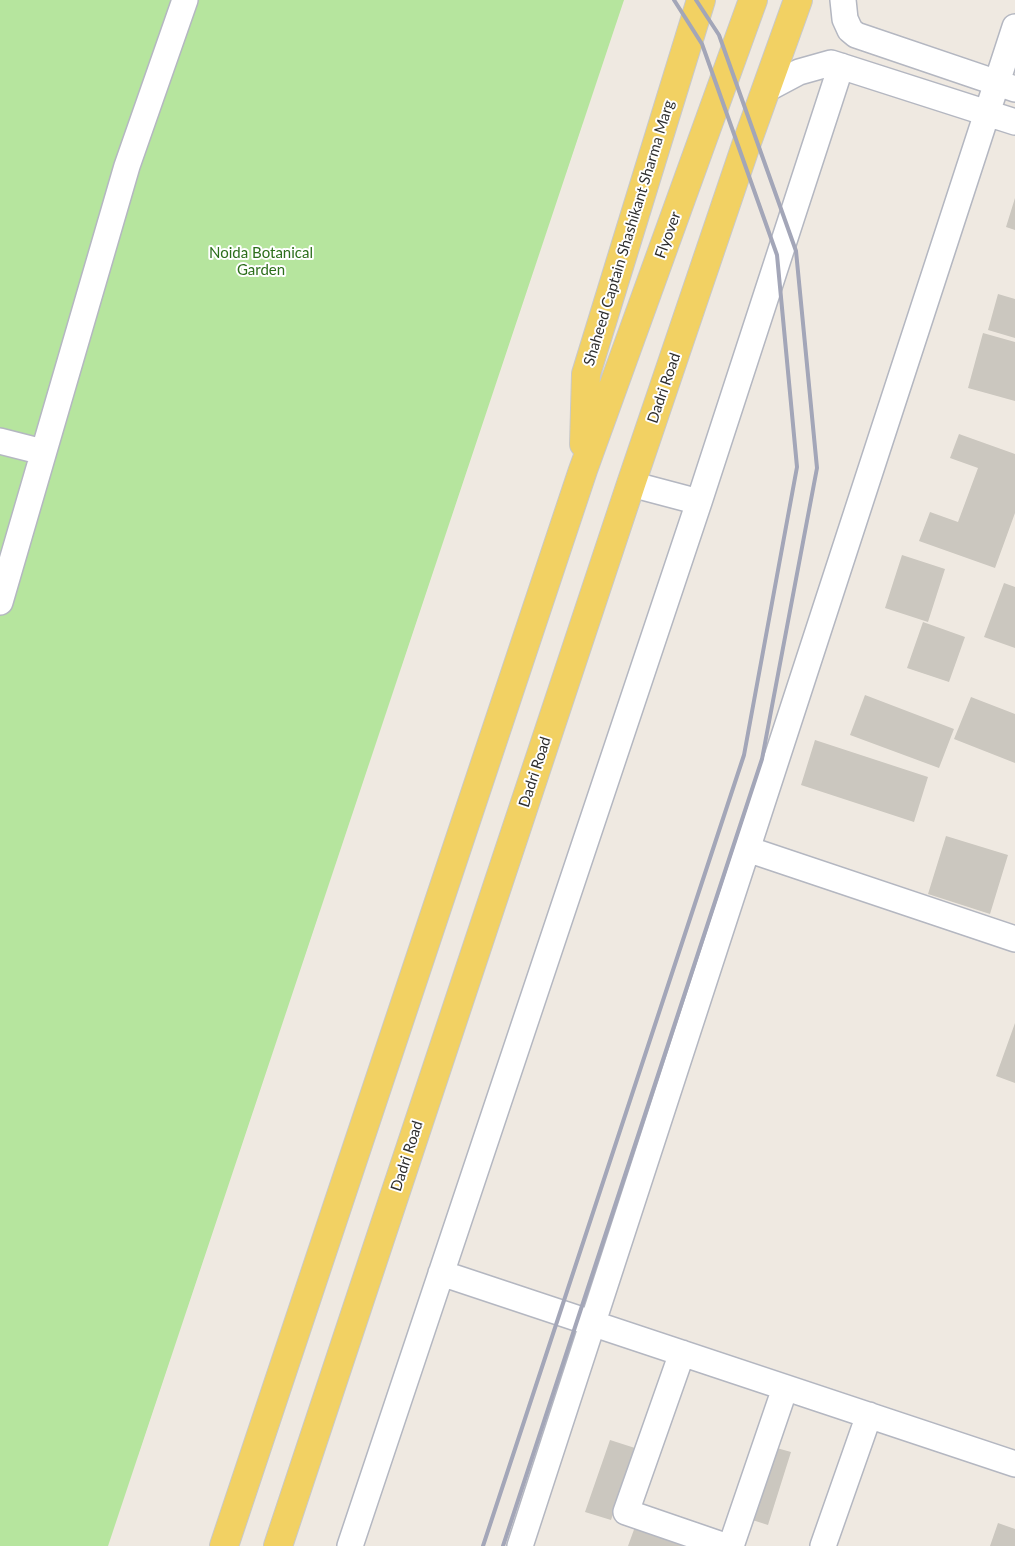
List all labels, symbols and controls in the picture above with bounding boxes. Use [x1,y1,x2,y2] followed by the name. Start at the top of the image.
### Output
[580,98,678,368] street label: Shaheed Captain Shashikant Sharma Marg
[651,209,685,261] street label: Flyover
[209,244,313,279] park label: Noida Botanical Garden
[644,350,684,426] street label: Dadri Road
[515,734,555,810] street label: Dadri Road
[387,1118,427,1194] street label: Dadri Road

